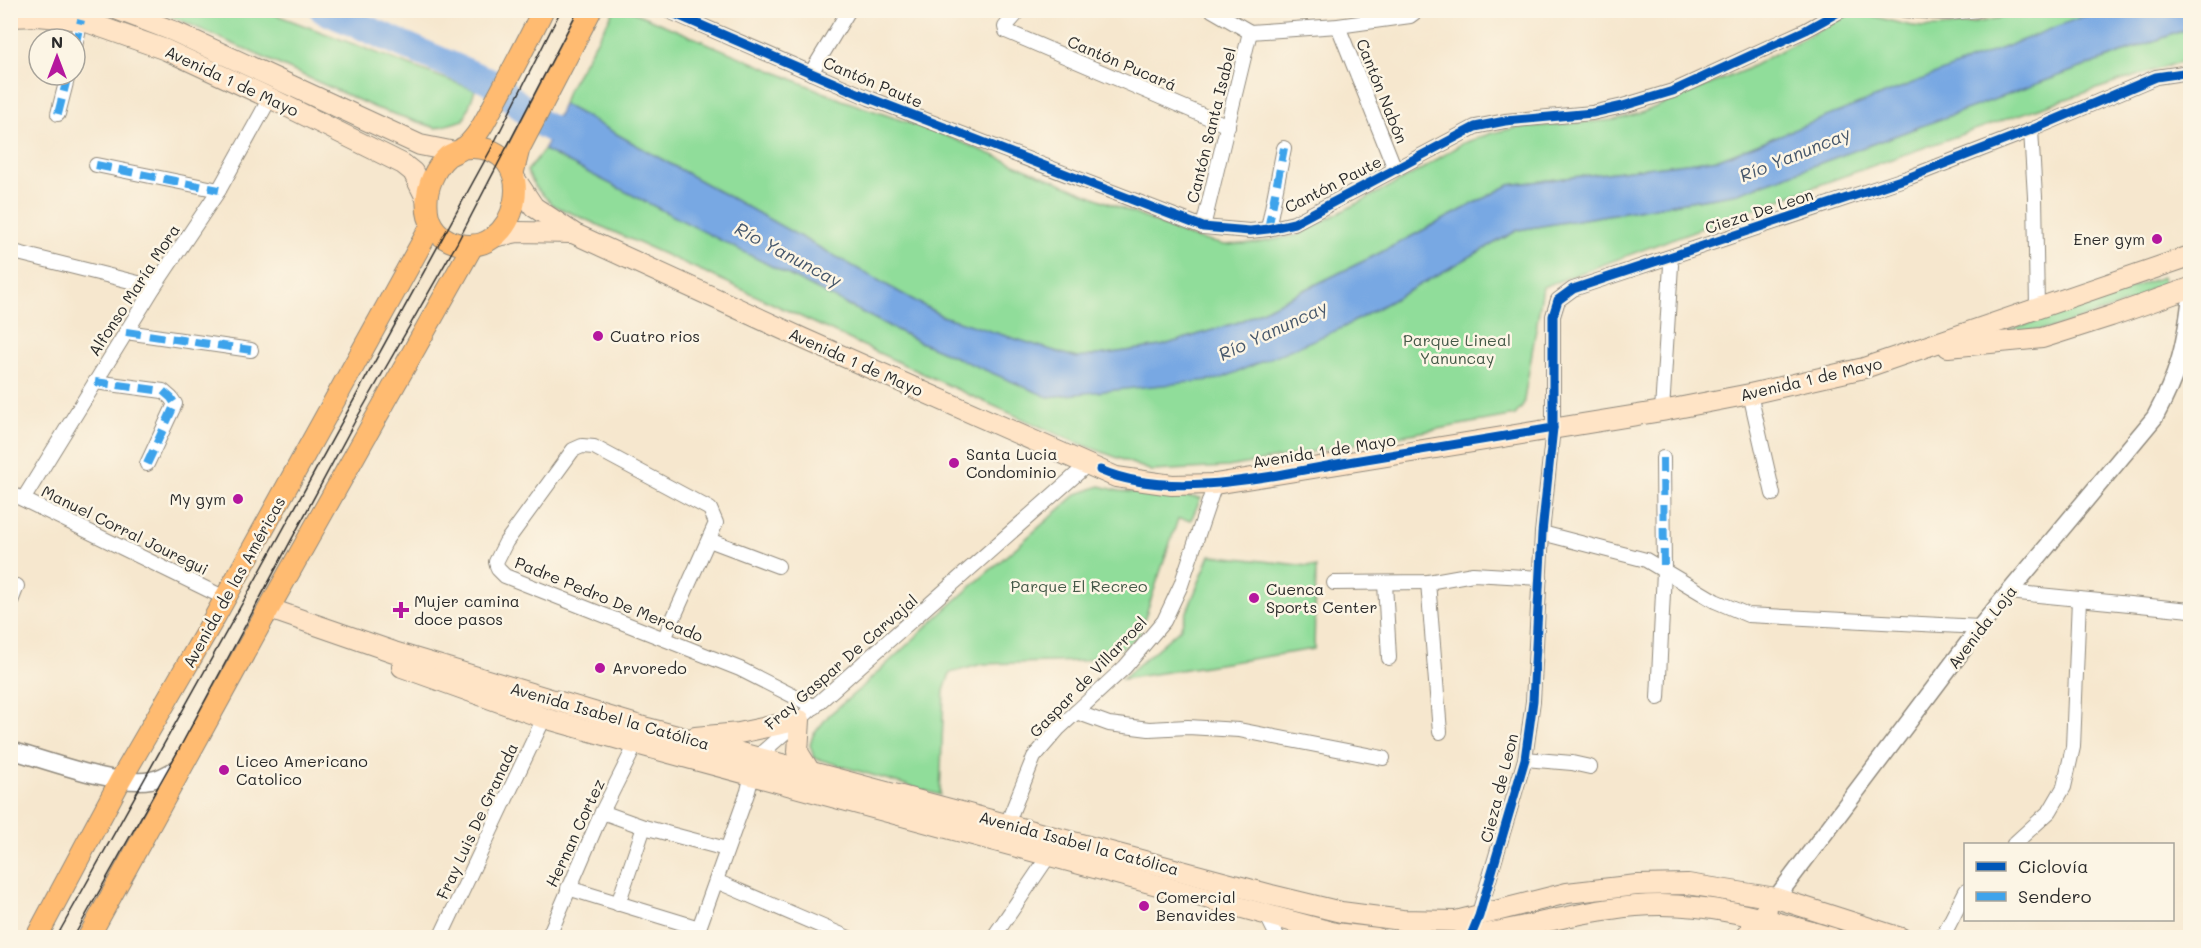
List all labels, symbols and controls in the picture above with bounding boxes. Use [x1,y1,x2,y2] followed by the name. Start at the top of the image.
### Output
[27,27,87,87] north arrow
[1064,30,1180,95] street label: Cantón Pucará
[51,31,63,52] text: N
[1352,35,1413,146] street label: Cantón Nabón
[162,40,302,121] street label: Avenida 1 de Mayo
[1181,45,1240,205] street label: Cantón Santa Isabel
[820,51,926,112] street label: Cantón Paute
[1736,121,1854,187] water label: Río Yanuncay
[1281,150,1385,217] street label: Cantón Paute
[1702,183,1816,238] street label: Cieza De Leon
[731,216,847,293] water label: Río Yanuncay
[83,220,184,360] street label: Alfonso María Mora
[2074,228,2145,249] place label: Ener gym
[2150,232,2164,246] marker: Ener gym
[1214,294,1331,366] water label: Río Yanuncay
[786,322,927,401] street label: Avenida 1 de Mayo
[610,325,700,346] place label: Cuatro rios
[591,329,605,343] marker: Cuatro rios
[1403,329,1511,368] park label: Parque Lineal Yanuncay
[1738,352,1884,405] street label: Avenida 1 de Mayo
[1251,429,1397,472] street label: Avenida 1 de Mayo
[966,443,1057,482] place label: Santa Lucia Condominio
[947,456,961,470] marker: Santa Lucia Condominio
[38,480,212,579] street label: Manuel Corral Jouregui
[169,488,226,509] place label: My gym
[178,492,289,671] street label: Avenida de las Américas
[231,492,245,506] marker: My gym
[512,551,706,646] street label: Padre Pedro De Mercado
[1010,575,1148,596] park label: Parque El Recreo
[1266,578,1378,617] place label: Cuenca Sports Center
[1943,581,2021,673] street label: Avenida Loja
[760,589,922,734] street label: Fray Gaspar De Carvajal
[414,590,520,629] place label: Mujer camina doce pasos
[1247,591,1261,605] marker: Cuenca Sports Center
[392,601,410,619] marker: Mujer camina doce pasos
[1024,612,1151,742] street label: Gaspar de Villarroel
[612,657,687,678] place label: Arvoredo
[593,661,607,675] marker: Arvoredo
[508,677,712,754] street label: Avenida Isabel la Católica
[1475,731,1522,845] street label: Cieza de Leon
[431,739,522,902] street label: Fray Luis De Granada
[236,750,368,789] place label: Liceo Americano Catolico
[217,763,231,777] marker: Liceo Americano Catolico
[540,775,609,890] street label: Hernan Cortez
[977,806,1181,879] street label: Avenida Isabel la Católica
[1964,843,2174,921] legend
[2018,854,2089,878] text: Ciclovía
[2018,884,2092,908] text: Sendero
[1156,886,1236,925] place label: Comercial Benavides
[1137,899,1151,913] marker: Comercial Benavides

